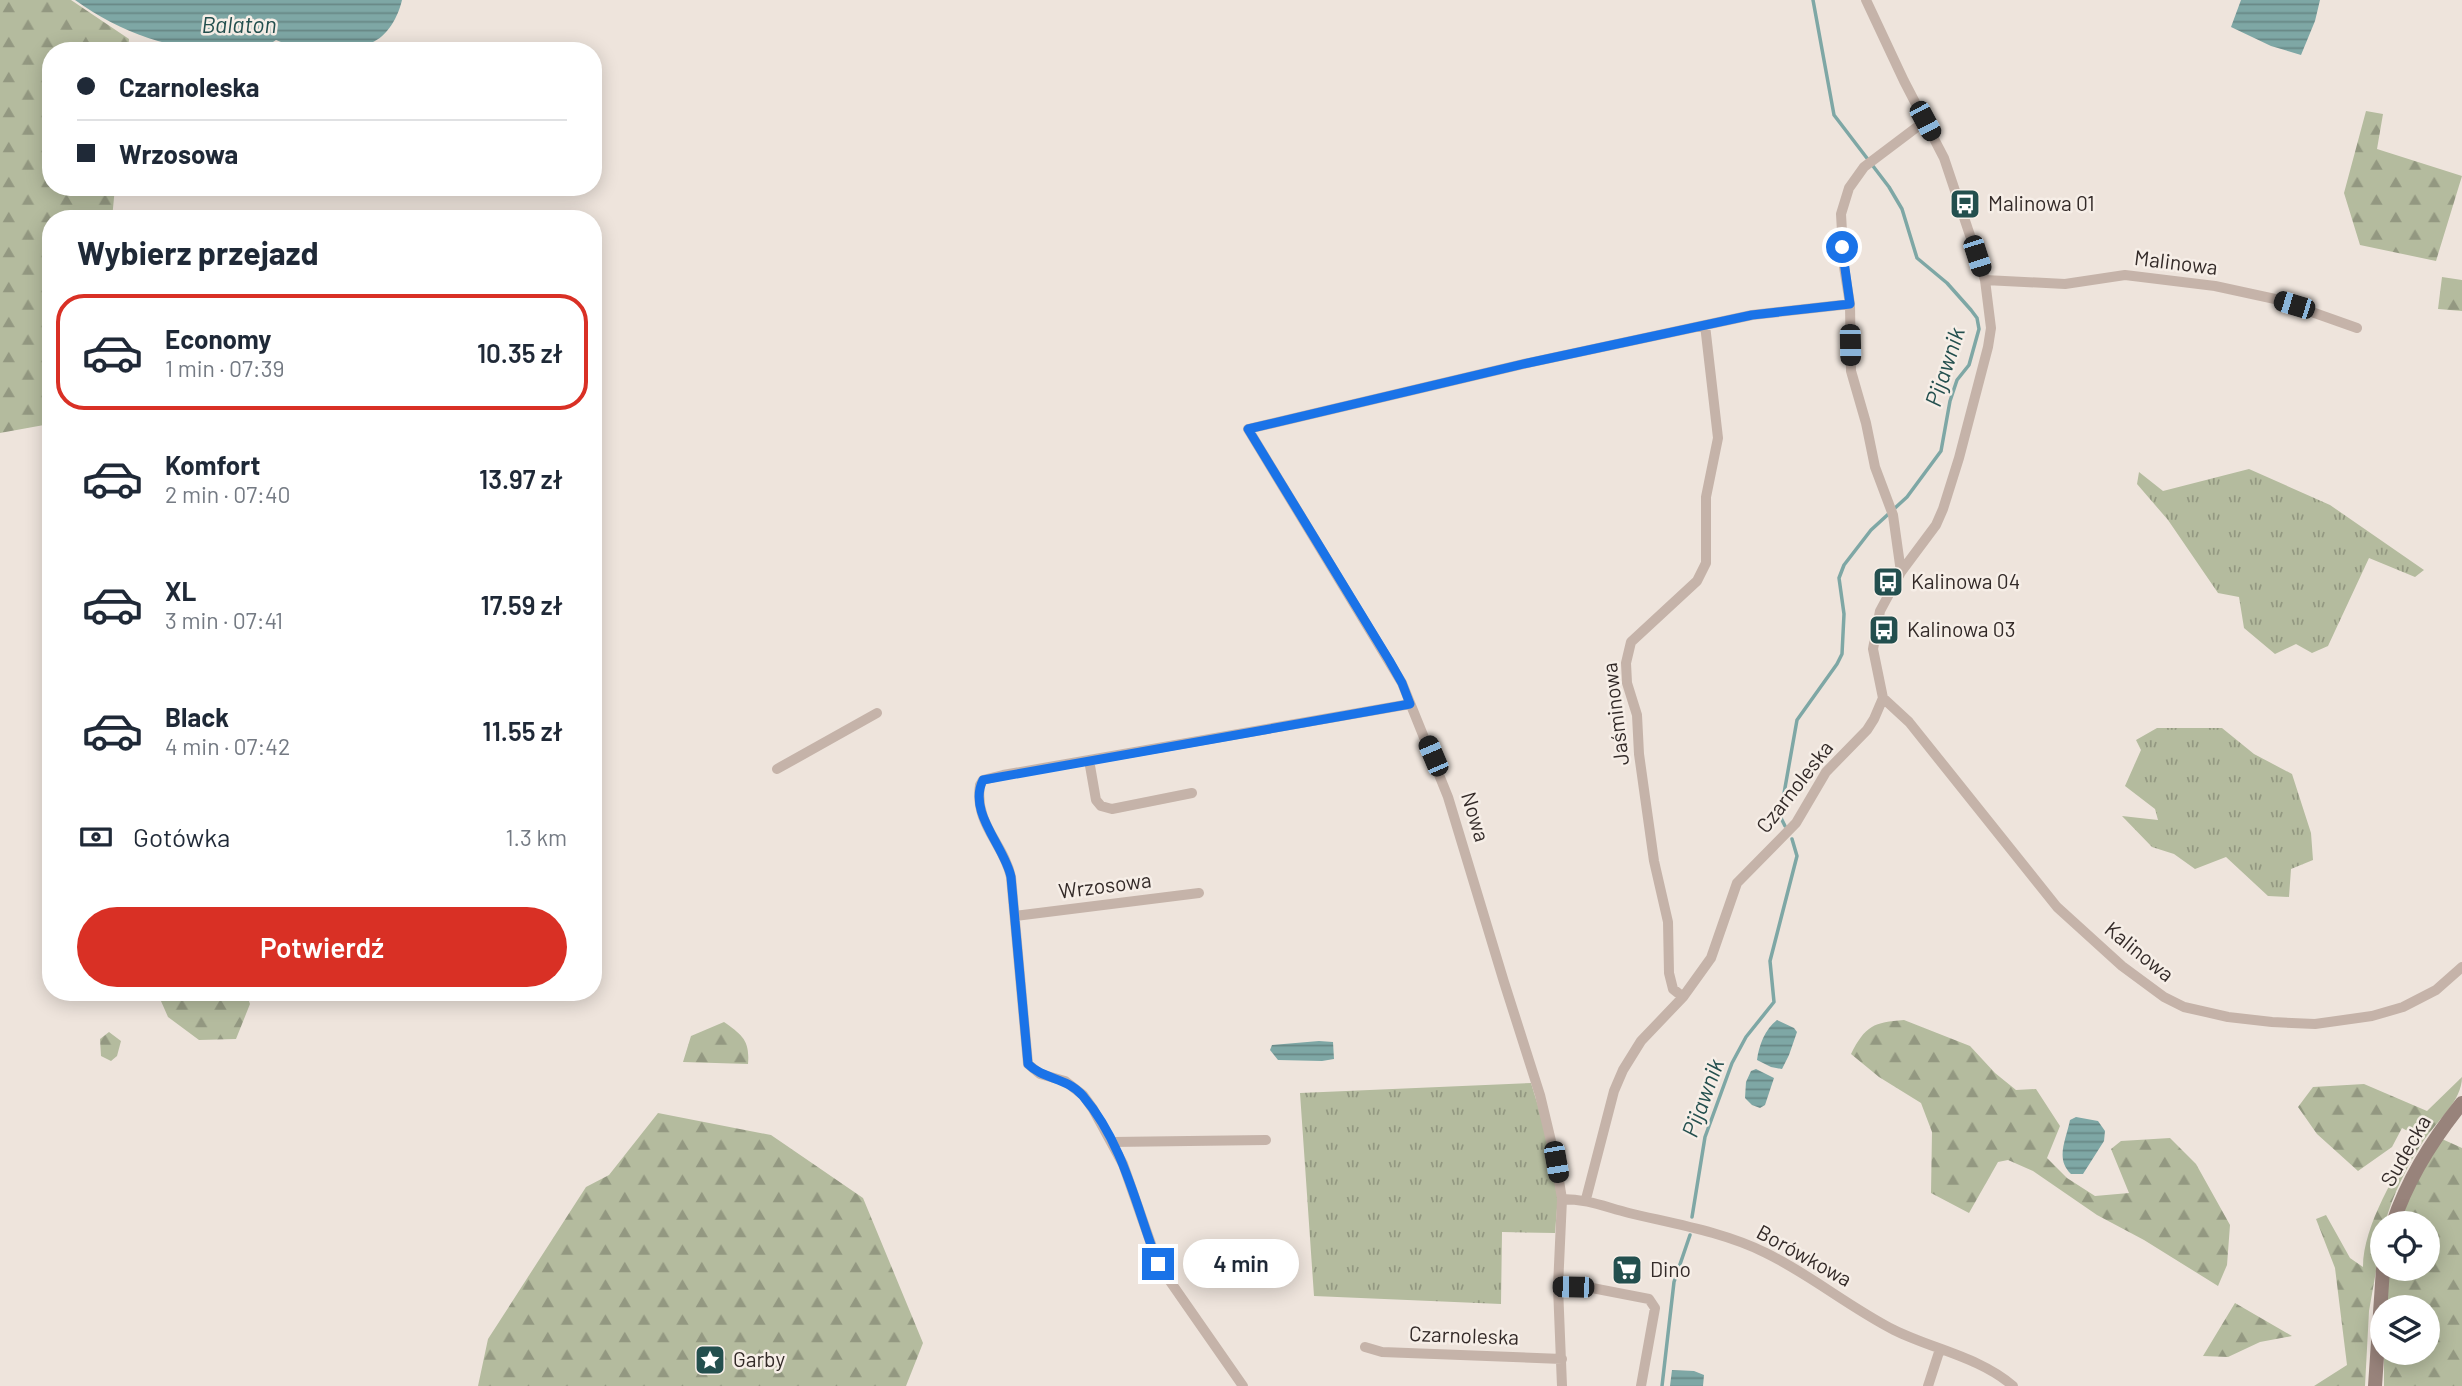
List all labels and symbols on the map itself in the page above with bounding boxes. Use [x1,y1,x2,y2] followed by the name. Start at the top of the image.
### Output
[201,10,277,38] water label: Balaton
[1906,98,1945,144] car
[1948,187,1982,221] bus stop icon: Malinowa 01
[1988,190,2095,215] place label: Malinowa 01
[1826,231,1858,263] route start
[1961,233,1994,279] car
[2133,244,2219,279] street label: Malinowa
[2271,289,2318,321] car
[1840,324,1861,366] car
[1918,324,1970,410] water label: Pijawnik
[1871,565,1905,599] bus stop icon: Kalinowa 04
[1911,568,2020,593] place label: Kalinowa 04
[1867,613,1901,647] bus stop icon: Kalinowa 03
[1907,616,2015,641] place label: Kalinowa 03
[1596,661,1633,767] street label: Jaśminowa
[1416,733,1451,779] car
[1750,735,1838,837] street label: Czarnoleska
[1457,789,1496,845] street label: Nowa
[1057,866,1153,903] street label: Wrzosowa
[2100,915,2180,986] street label: Kalinowa
[1675,1055,1729,1141] water label: Pijawnik
[2374,1110,2435,1190] street label: Sudecka
[1543,1139,1570,1185] car
[1753,1218,1857,1291] street label: Borówkowa
[1182,1240,1298,1288] callout: 4 min
[1142,1248,1174,1280] route end
[1610,1253,1644,1287] supermarket icon: Dino
[1650,1256,1691,1281] place label: Dino
[1552,1276,1595,1298] car
[1409,1320,1520,1349] street label: Czarnoleska
[693,1343,727,1377] place icon: Garby
[733,1346,785,1371] place label: Garby

